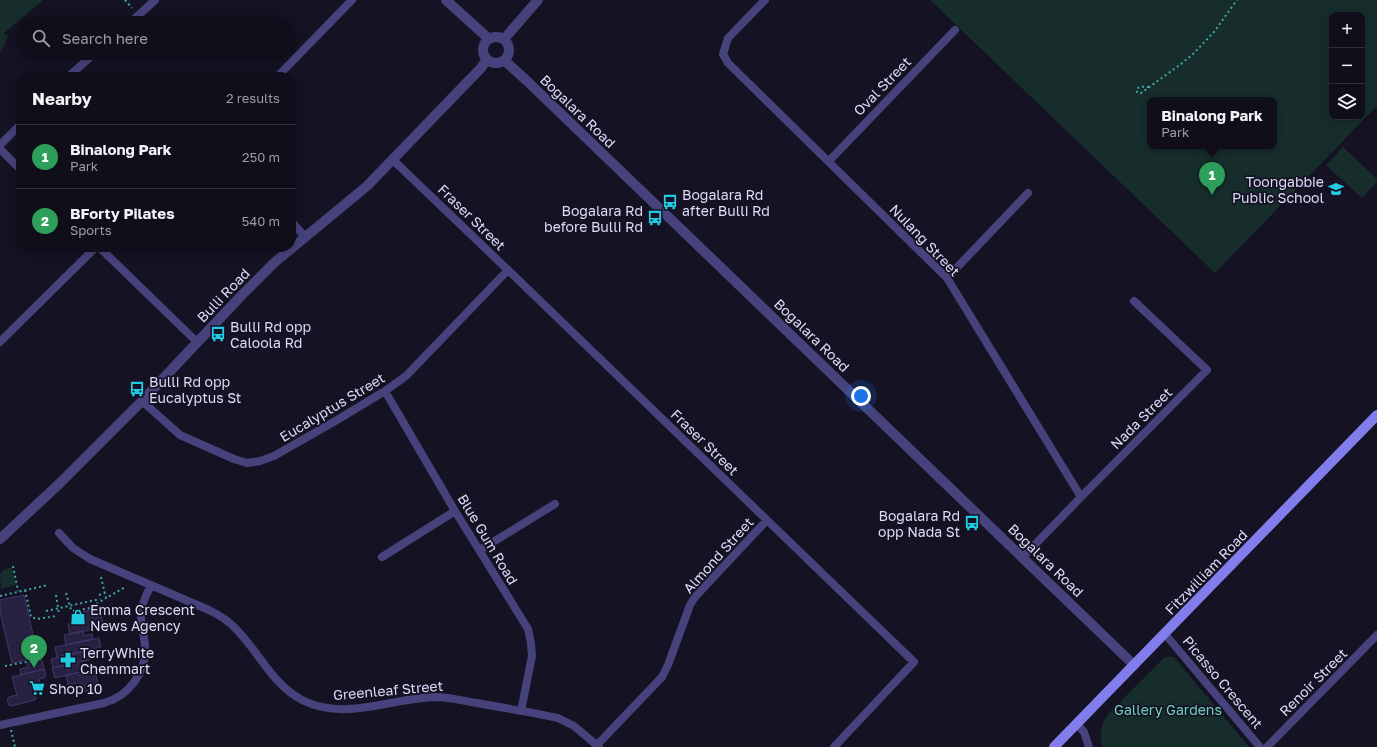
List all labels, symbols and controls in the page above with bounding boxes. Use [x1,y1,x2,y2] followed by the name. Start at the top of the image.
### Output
[1329,12,1365,120] map controls
[1329,12,1365,48] button: +
[16,16,296,60] search box
[30,27,52,49] icon: search
[62,29,148,47] text: Search here
[1329,48,1365,84] button: −
[850,53,914,119] street label: Oval Street
[537,71,619,151] street label: Bogalara Road
[1329,84,1365,120] button: layers
[32,88,92,109] text: Nearby
[226,90,280,106] text: 2 results
[1147,97,1277,149] popup
[1161,106,1263,124] text: Binalong Park
[1161,124,1189,140] text: Park
[70,140,172,158] text: Binalong Park
[42,149,48,165] text: 1
[242,149,280,165] text: 250 m
[70,158,98,174] text: Park
[1199,162,1225,195] pin: 1
[1232,173,1324,206] place label: Toongabbie Public School
[435,180,509,254] street label: Fraser Street
[1327,180,1345,198] school or university icon: Toongabbie Public School
[682,186,770,219] place label: Bogalara Rd after Bulli Rd
[661,193,679,211] bus stop icon: Bogalara Rd after Bulli Rd
[886,200,964,280] street label: Nulang Street
[544,202,643,235] place label: Bogalara Rd before Bulli Rd
[70,204,175,222] text: BForty Pilates
[646,209,664,227] bus stop icon: Bogalara Rd before Bulli Rd
[41,213,49,229] text: 2
[242,213,280,229] text: 540 m
[70,222,112,238] text: Sports
[193,265,253,325] street label: Bulli Road
[771,295,853,375] street label: Bogalara Road
[230,318,311,351] place label: Bulli Rd opp Caloola Rd
[209,325,227,343] bus stop icon: Bulli Rd opp Caloola Rd
[276,369,388,445] street label: Eucalyptus Street
[149,373,241,406] place label: Bulli Rd opp Eucalyptus St
[128,380,146,398] bus stop icon: Bulli Rd opp Eucalyptus St
[1107,384,1175,452] street label: Nada Street
[851,386,871,406] your location
[668,405,742,479] street label: Fraser Street
[454,491,522,587] street label: Blue Gum Road
[878,507,960,540] place label: Bogalara Rd opp Nada St
[679,513,757,597] street label: Almond Street
[963,514,981,532] bus stop icon: Bogalara Rd opp Nada St
[1005,520,1087,600] street label: Bogalara Road
[1161,526,1251,618] street label: Fitzwilliam Road
[90,601,195,634] place label: Emma Crescent News Agency
[69,608,87,626] shop icon: Emma Crescent News Agency
[1179,632,1267,732] street label: Picasso Crescent
[21,635,47,668] pin: 2
[80,644,154,677] place label: TerryWhite Chemmart
[1276,645,1350,719] street label: Renoir Street
[59,651,77,669] pharmacy icon: TerryWhite Chemmart
[332,677,444,703] street label: Greenleaf Street
[28,679,46,697] supermarket icon: Shop 10
[49,680,103,697] place label: Shop 10
[1114,701,1222,718] park label: Gallery Gardens

